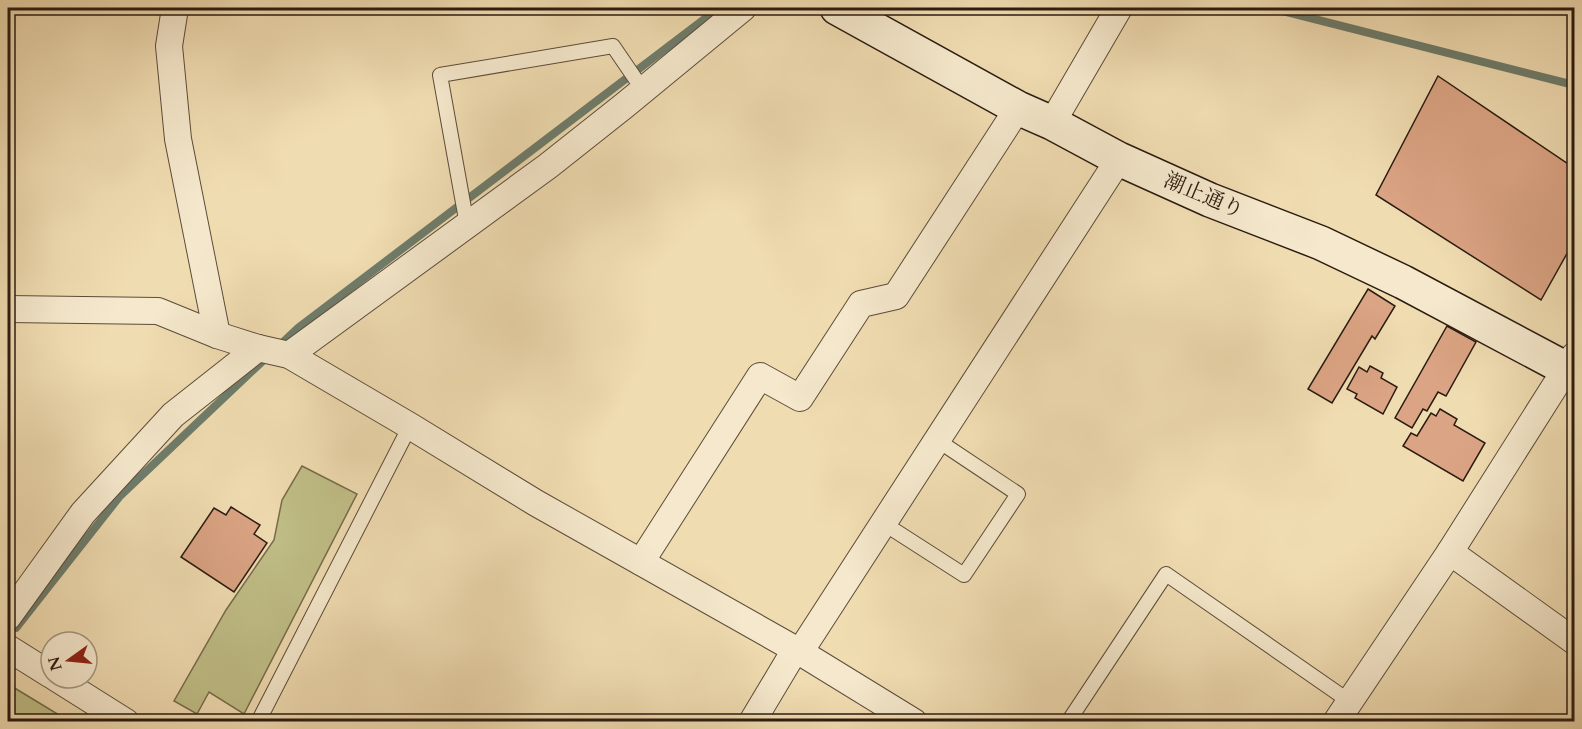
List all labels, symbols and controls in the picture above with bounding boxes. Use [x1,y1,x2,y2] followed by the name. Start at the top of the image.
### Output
[1159,166,1248,225] street label: 潮止通り
[39,630,99,690] north arrow
[43,654,68,673] text: N

